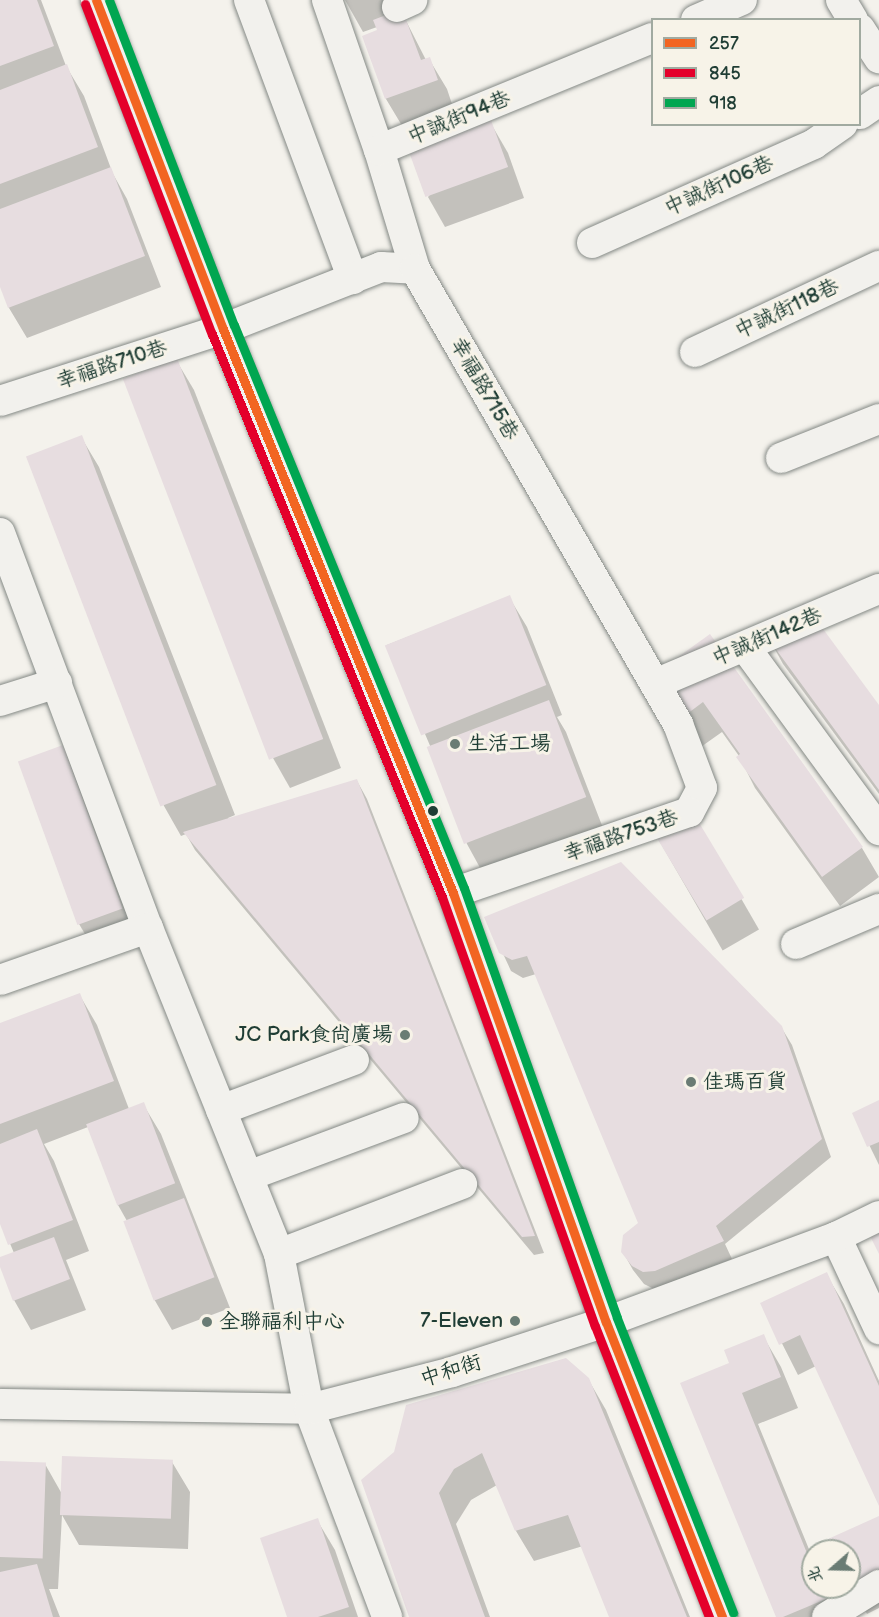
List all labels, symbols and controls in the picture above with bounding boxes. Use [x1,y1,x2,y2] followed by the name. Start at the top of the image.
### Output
[651,18,861,126] legend
[709,33,739,54] text: 257
[709,63,741,84] text: 845
[404,86,514,150] street label: 中誠街94巷
[709,93,737,114] text: 918
[660,151,778,221] street label: 中誠街106巷
[731,274,843,344] street label: 中誠街118巷
[444,333,524,445] street label: 幸福路715巷
[54,335,170,395] street label: 幸福路710巷
[708,602,826,672] street label: 中誠街142巷
[467,731,551,757] place label: 生活工場
[448,737,462,751] marker: 生活工場
[427,805,439,817] unlabelled marker
[561,805,681,867] street label: 幸福路753巷
[235,1022,393,1048] place label: JC Park食尚廣場
[398,1028,412,1042] marker: JC Park食尚廣場
[703,1069,787,1095] place label: 佳瑪百貨
[684,1075,698,1089] marker: 佳瑪百貨
[420,1308,503,1334] place label: 7-Eleven
[219,1309,345,1335] place label: 全聯福利中心
[508,1314,522,1328] marker: 7-Eleven
[200,1315,214,1329] marker: 全聯福利中心
[417,1350,485,1392] street label: 中和街
[801,1539,861,1599] north arrow
[804,1564,827,1585] text: 北

